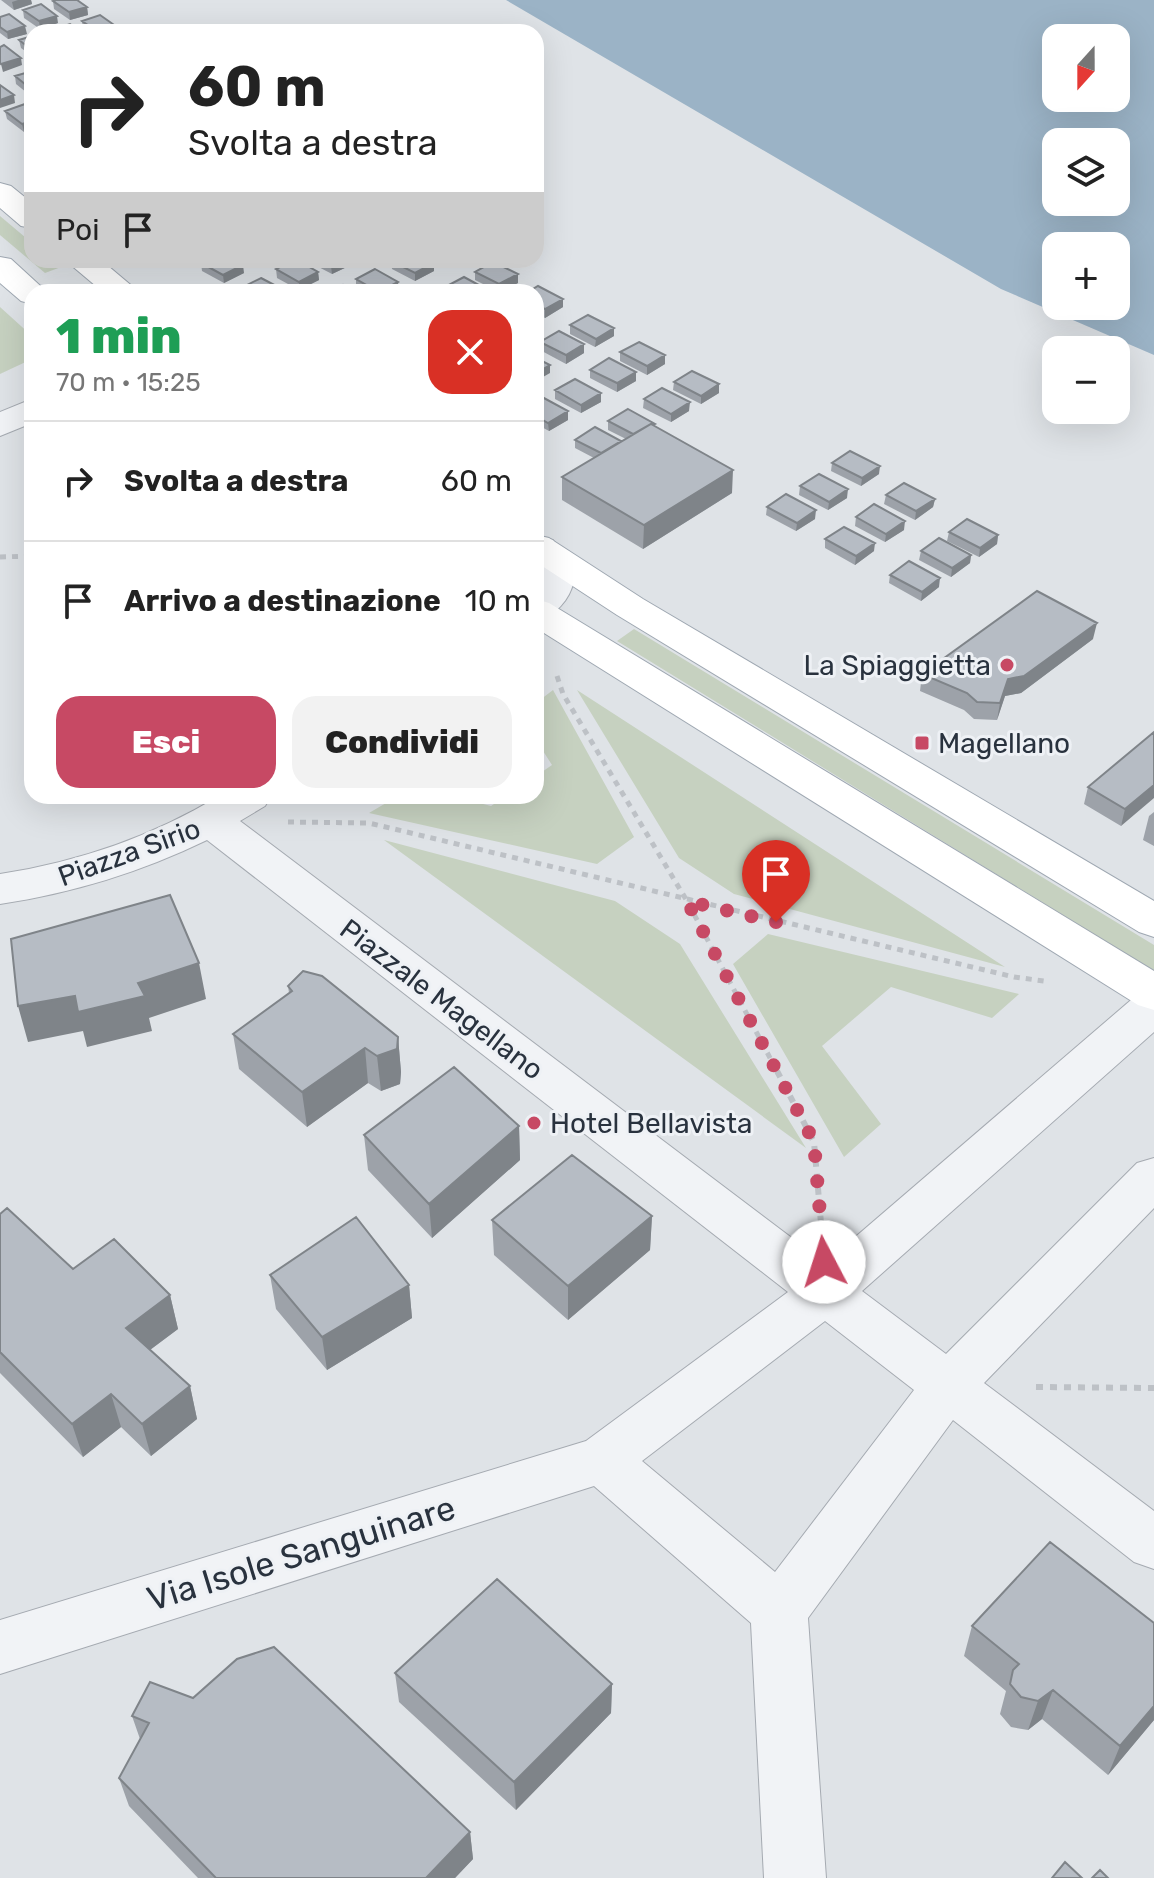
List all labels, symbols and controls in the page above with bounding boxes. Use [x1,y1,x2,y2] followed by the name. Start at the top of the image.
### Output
[1042,24,1130,112] north arrow
[1042,24,1130,424] map controls
[188,54,326,120] text: 60 m
[56,56,160,160] icon: right
[188,121,438,164] text: Svolta a destra
[1042,128,1130,216] button: layers
[116,208,160,252] icon: arrive
[56,212,100,248] text: Poi
[1042,232,1130,320] button: +
[56,308,182,365] text: 1 min
[428,310,512,394] button: close
[1042,336,1130,424] button: −
[56,367,201,398] text: 70 m · 15:25
[56,459,100,503] icon: right
[124,463,349,499] text: Svolta a destra
[441,463,512,499] text: 60 m
[56,579,100,623] icon: arrive
[124,583,441,619] text: Arrivo a destinazione
[465,583,531,619] text: 10 m
[803,649,991,682] place label: La Spiaggietta
[998,656,1016,674] marker: La Spiaggietta
[56,696,276,788] button: Esci
[292,696,512,788] button: Condividi
[938,727,1070,760] place label: Magellano
[913,734,931,752] marker: Magellano
[54,812,205,893] street label: Piazza Sirio
[742,840,810,922] pin
[754,852,798,896] icon: arrive
[334,912,550,1087] street label: Piazzale Magellano
[550,1107,752,1140] place label: Hotel Bellavista
[525,1114,543,1132] marker: Hotel Bellavista
[782,1220,866,1304] position arrow
[142,1487,460,1620] street label: Via Isole Sanguinare

